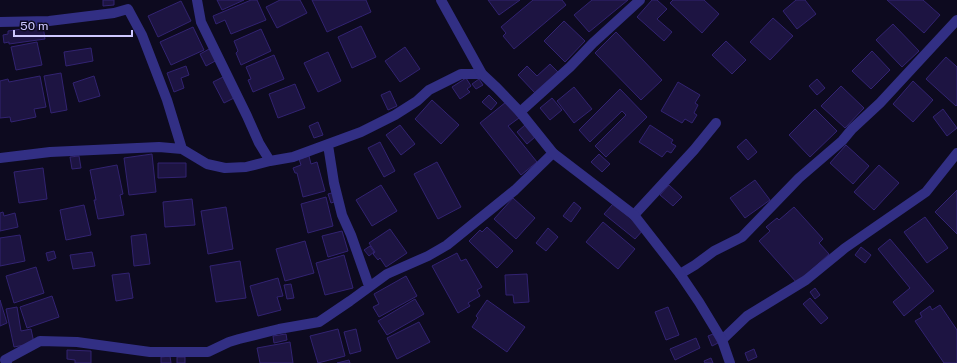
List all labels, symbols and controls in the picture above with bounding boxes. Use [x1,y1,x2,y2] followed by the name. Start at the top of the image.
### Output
[14,12,132,38] scale bar
[20,19,48,33] text: 50 m

